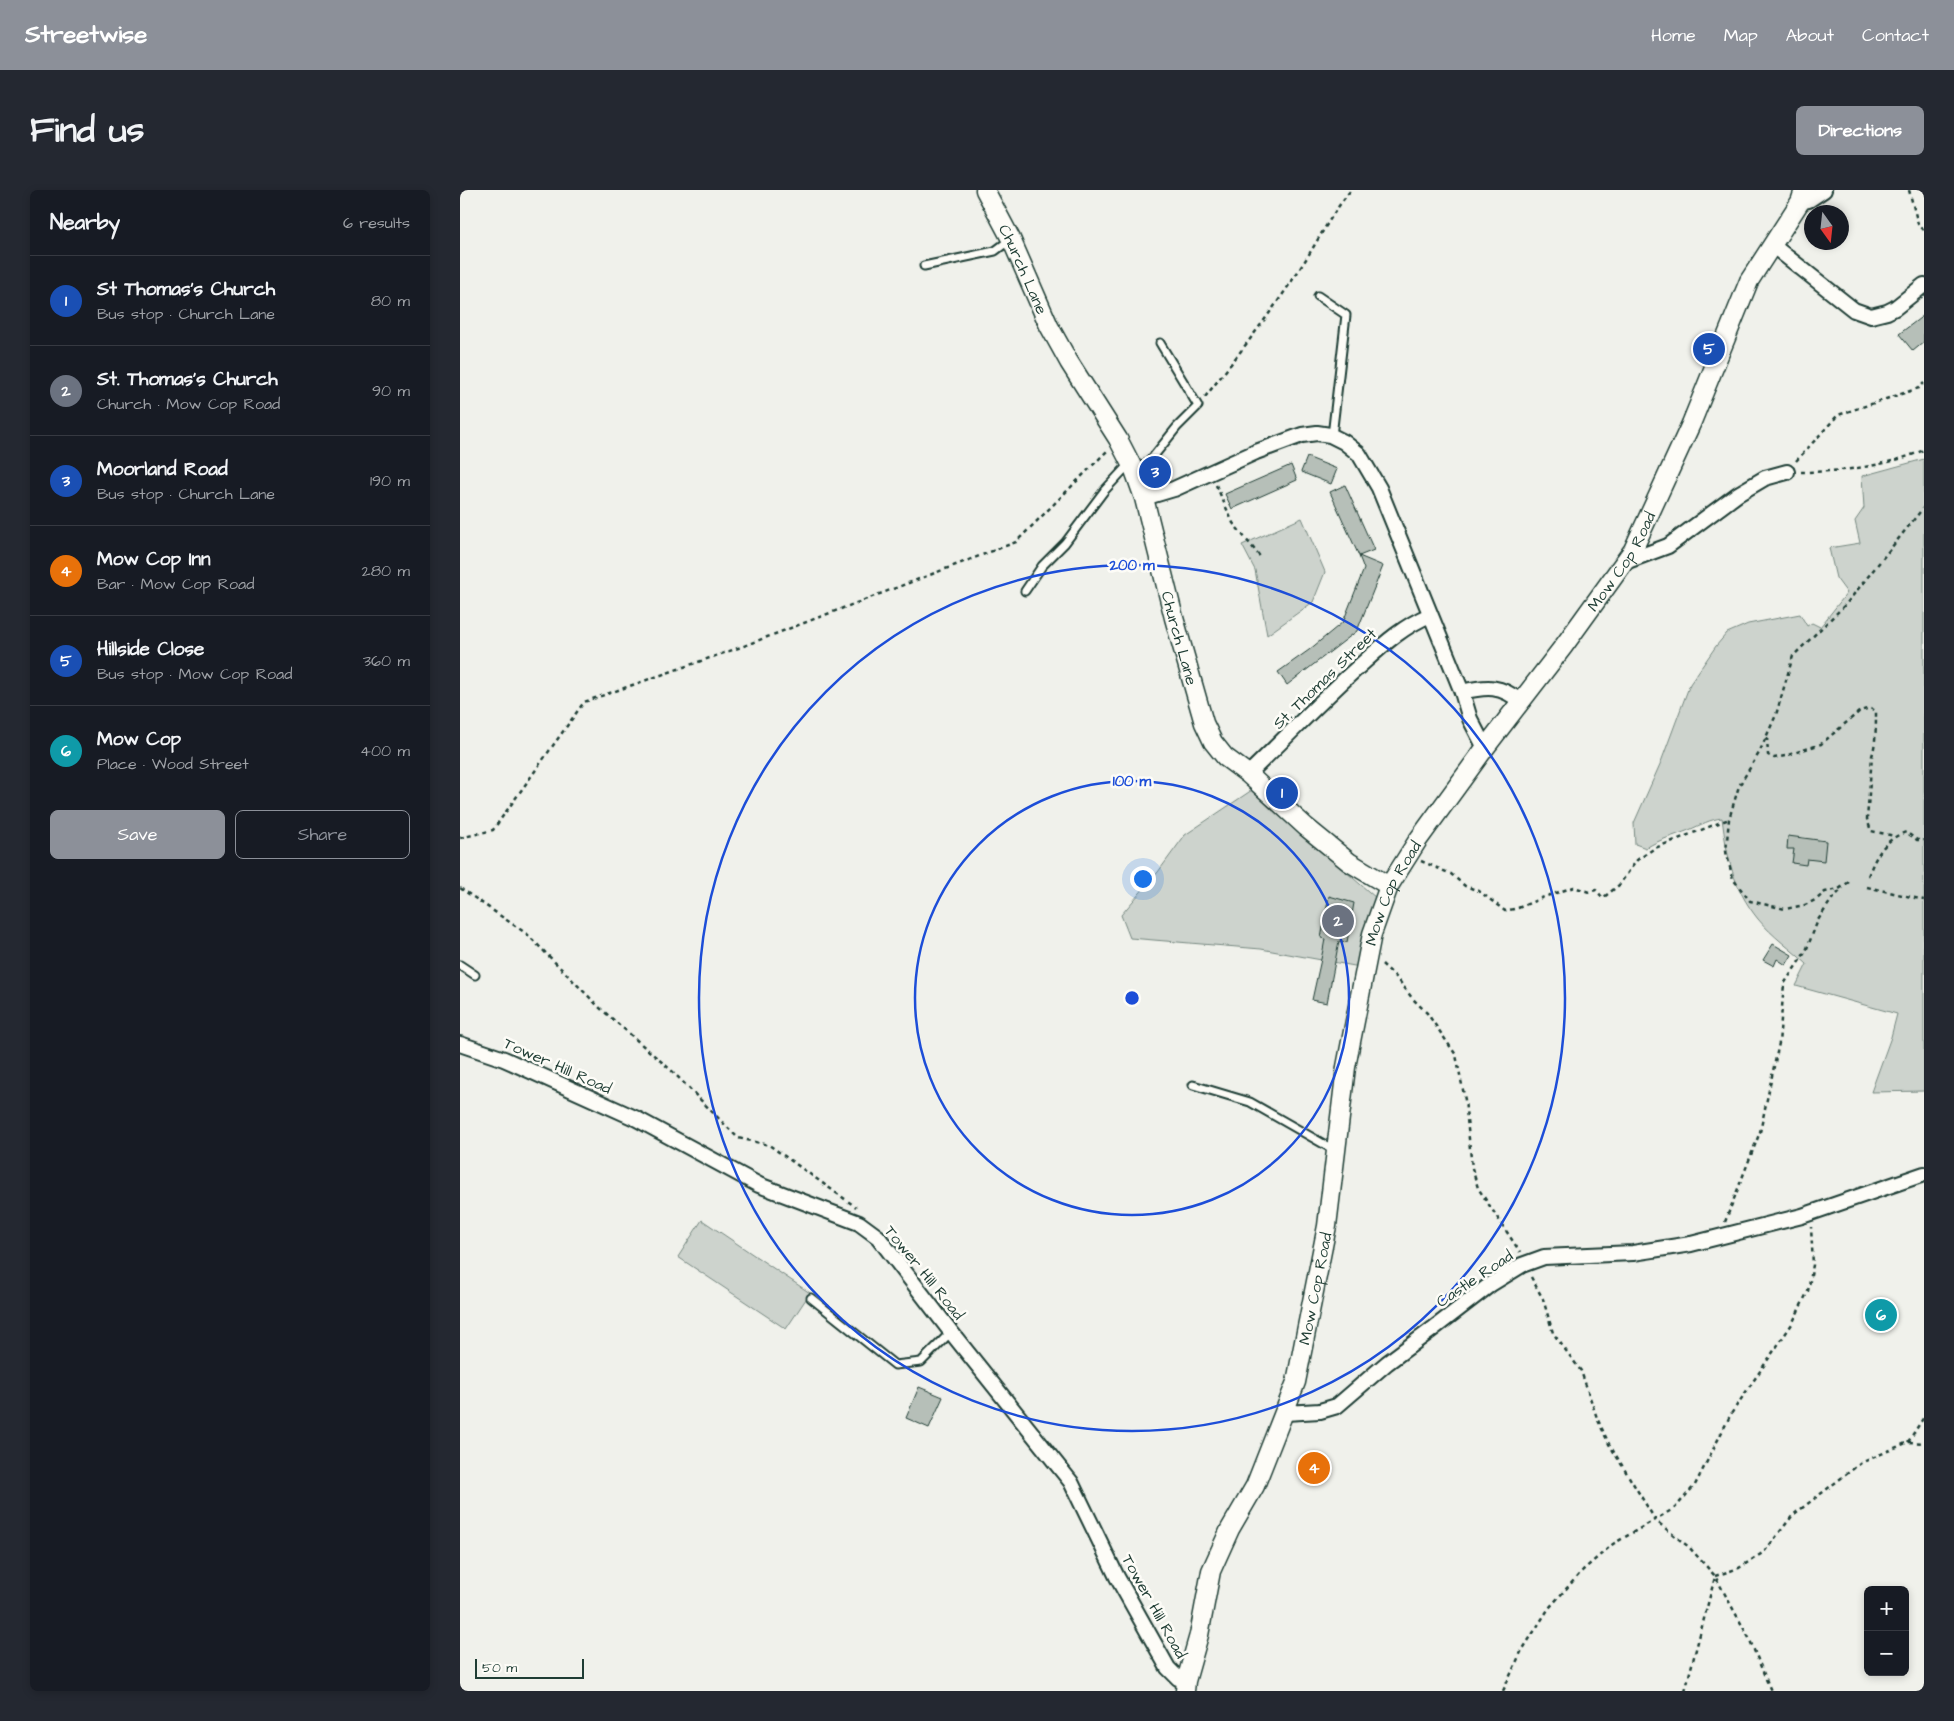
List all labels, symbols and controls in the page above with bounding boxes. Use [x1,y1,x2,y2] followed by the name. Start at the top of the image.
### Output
[25,18,147,52] text: Streetwise
[1651,23,1696,48] text: Home
[1724,23,1758,48] text: Map
[1786,23,1834,48] text: About
[1862,23,1929,48] text: Contact
[30,106,144,155] text: Find us
[1796,106,1924,155] button: Directions
[1804,205,1849,250] north arrow
[50,208,120,237] text: Nearby
[343,212,410,234] text: 6 results
[993,220,1053,318] street label: Church Lane
[97,276,275,303] text: St Thomas's Church
[65,290,67,312] text: 1
[371,290,410,312] text: 80 m
[97,303,275,325] text: Bus stop · Church Lane
[1693,330,1725,368] pin: 5
[97,366,278,393] text: St. Thomas's Church
[61,380,71,402] text: 2
[372,380,410,402] text: 90 m
[97,393,280,415] text: Church · Mow Cop Road
[1139,453,1171,491] pin: 3
[97,456,228,483] text: Moorland Road
[62,470,70,492] text: 3
[370,470,410,492] text: 190 m
[97,483,275,505] text: Bus stop · Church Lane
[1582,508,1661,616] street label: Mow Cop Road
[97,546,211,573] text: Mow Cop Inn
[1108,555,1155,576] text: 200 m
[61,560,71,582] text: 4
[362,560,410,582] text: 280 m
[97,573,254,595] text: Bar · Mow Cop Road
[1156,589,1203,688] street label: Church Lane
[1268,623,1382,734] street label: St. Thomas Street
[97,636,204,663] text: Hillside Close
[60,650,72,672] text: 5
[363,650,410,672] text: 360 m
[97,663,292,685] text: Bus stop · Mow Cop Road
[97,726,181,753] text: Mow Cop
[61,740,71,762] text: 6
[360,740,410,762] text: 400 m
[97,753,249,775] text: Place · Wood Street
[1113,771,1152,792] text: 100 m
[1266,774,1298,812] pin: 1
[50,810,225,859] button: Save
[235,810,410,859] button: Share
[1360,837,1427,947] street label: Mow Cop Road
[1130,866,1156,892] your location
[1322,902,1354,940] pin: 2
[1123,989,1141,1007] centre of rings
[500,1032,615,1100] street label: Tower Hill Road
[879,1221,969,1325] street label: Tower Hill Road
[1294,1231,1337,1347] street label: Mow Cop Road
[1432,1245,1517,1313] street label: Castle Road
[1865,1296,1897,1334] pin: 6
[1298,1449,1330,1487] pin: 4
[1116,1550,1192,1663] street label: Tower Hill Road
[1864,1586,1909,1676] map controls
[1864,1586,1909,1631] button: +
[1864,1631,1909,1676] button: −
[475,1656,584,1679] scale bar
[482,1658,517,1678] text: 50 m

